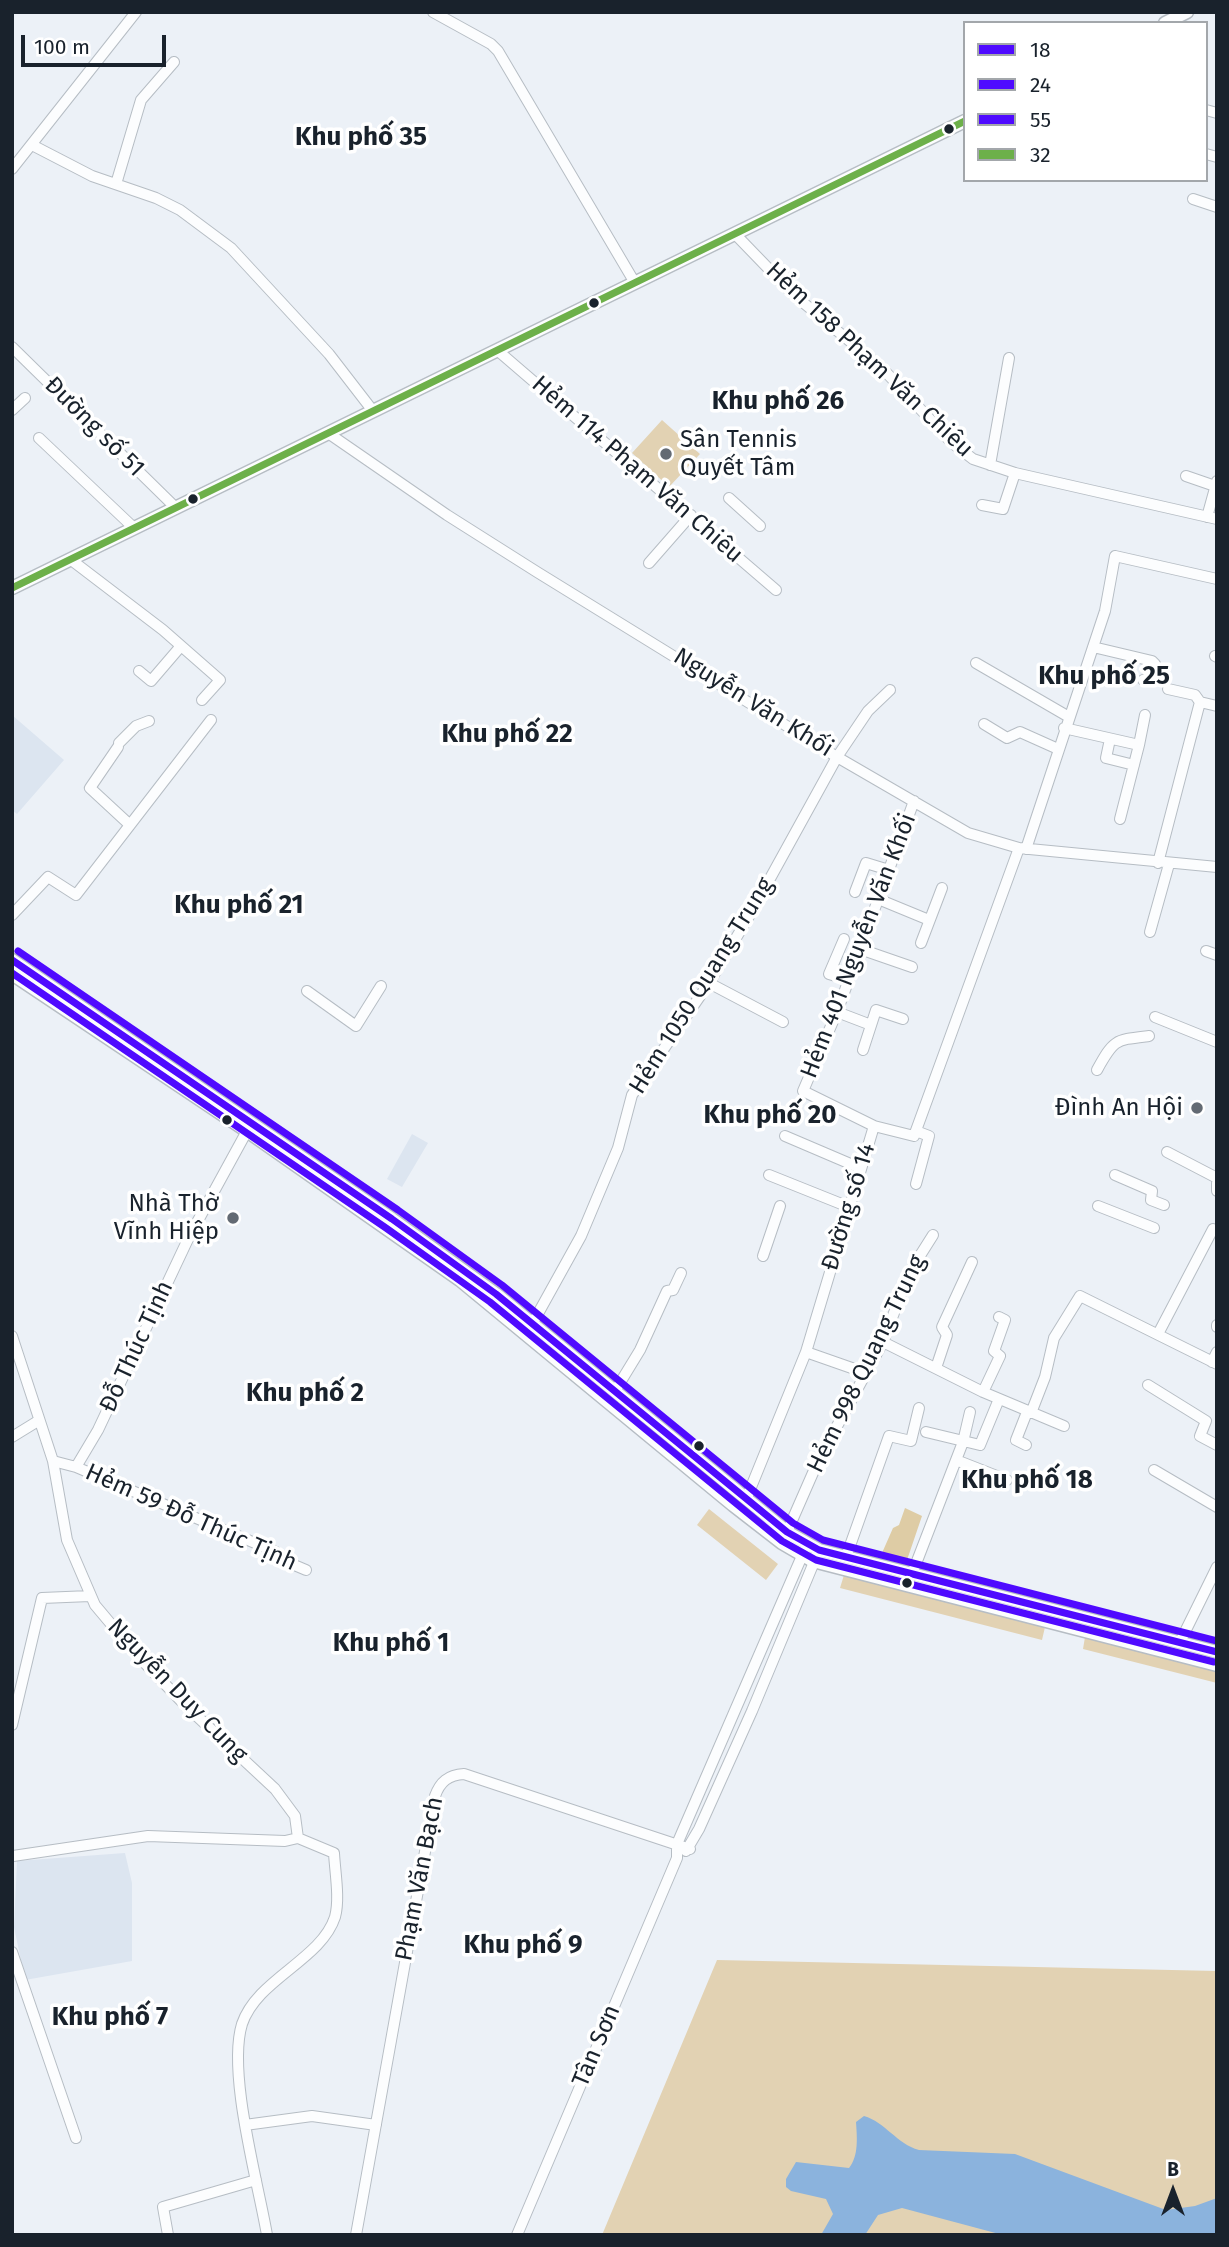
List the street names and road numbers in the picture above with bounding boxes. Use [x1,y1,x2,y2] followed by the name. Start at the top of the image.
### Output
[759,256,979,464] street label: Hẻm 158 Phạm Văn Chiêu
[526,370,748,570] street label: Hẻm 114 Phạm Văn Chiêu
[38,371,150,483] street label: Đường số 51
[668,642,838,764] street label: Nguyễn Văn Khối
[795,810,923,1082] street label: Hẻm 401 Nguyễn Văn Khối
[624,872,780,1100] street label: Hẻm 1050 Quang Trung
[816,1140,882,1274] street label: Đường số 14
[802,1250,932,1478] street label: Hẻm 998 Quang Trung
[94,1277,180,1417] street label: Đỗ Thúc Tịnh
[81,1458,301,1578] street label: Hẻm 59 Đỗ Thúc Tịnh
[101,1613,253,1769] street label: Nguyễn Duy Cung
[390,1795,450,1963] street label: Phạm Văn Bạch
[567,2001,627,2091] street label: Tân Sơn

